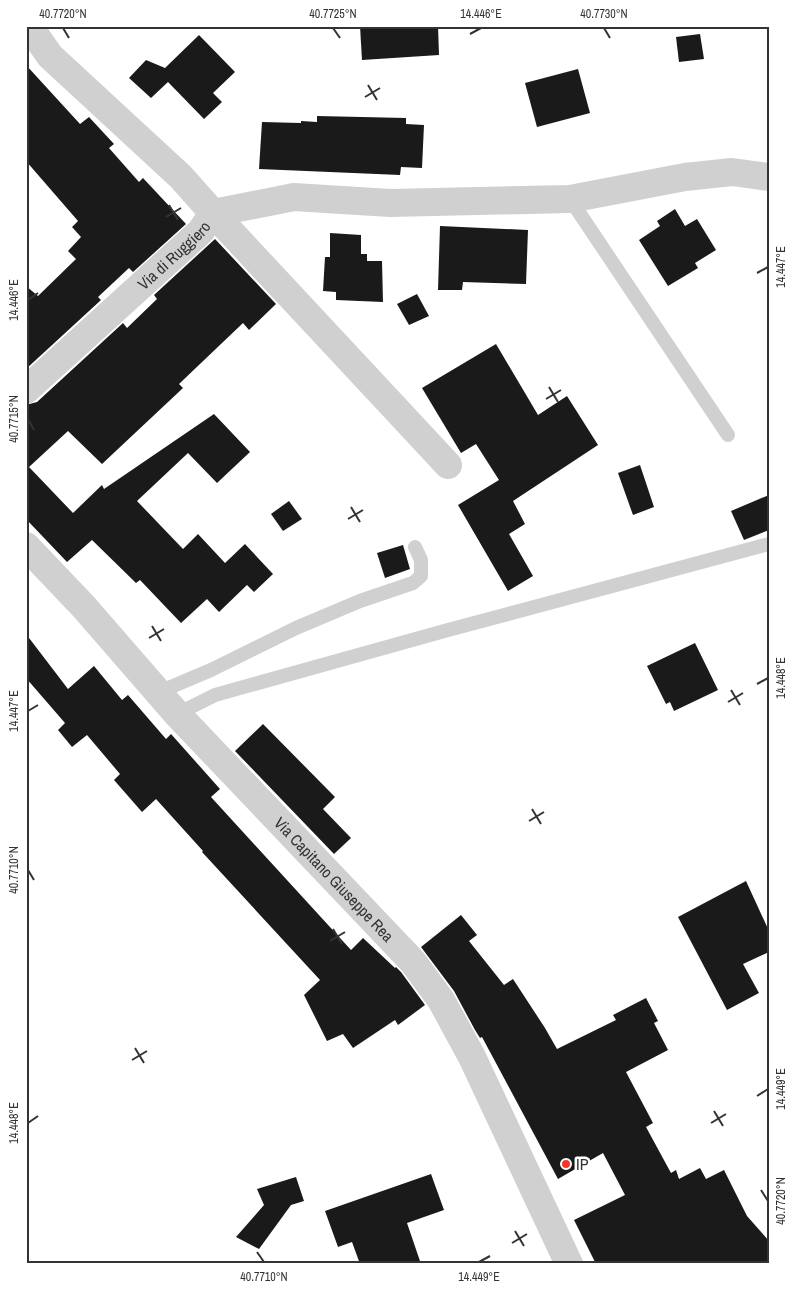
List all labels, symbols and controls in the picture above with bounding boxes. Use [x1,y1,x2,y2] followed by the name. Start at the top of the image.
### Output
[39,6,87,22] text: 40.7720°N
[309,6,357,22] text: 40.7725°N
[460,6,502,22] text: 14.446°E
[580,6,628,22] text: 40.7730°N
[133,217,215,294] street label: Via di Ruggiero
[773,246,789,288] text: 14.447°E
[6,279,22,321] text: 14.446°E
[6,395,22,443] text: 40.7715°N
[773,657,789,699] text: 14.448°E
[6,690,22,732] text: 14.447°E
[269,812,399,947] street label: Via Capitano Giuseppe Rea
[6,846,22,894] text: 40.7710°N
[773,1068,789,1110] text: 14.449°E
[6,1102,22,1144] text: 14.448°E
[576,1153,589,1175] place label: IP
[560,1158,572,1170] marker: IP
[773,1177,789,1225] text: 40.7720°N
[240,1269,288,1285] text: 40.7710°N
[458,1269,500,1285] text: 14.449°E

